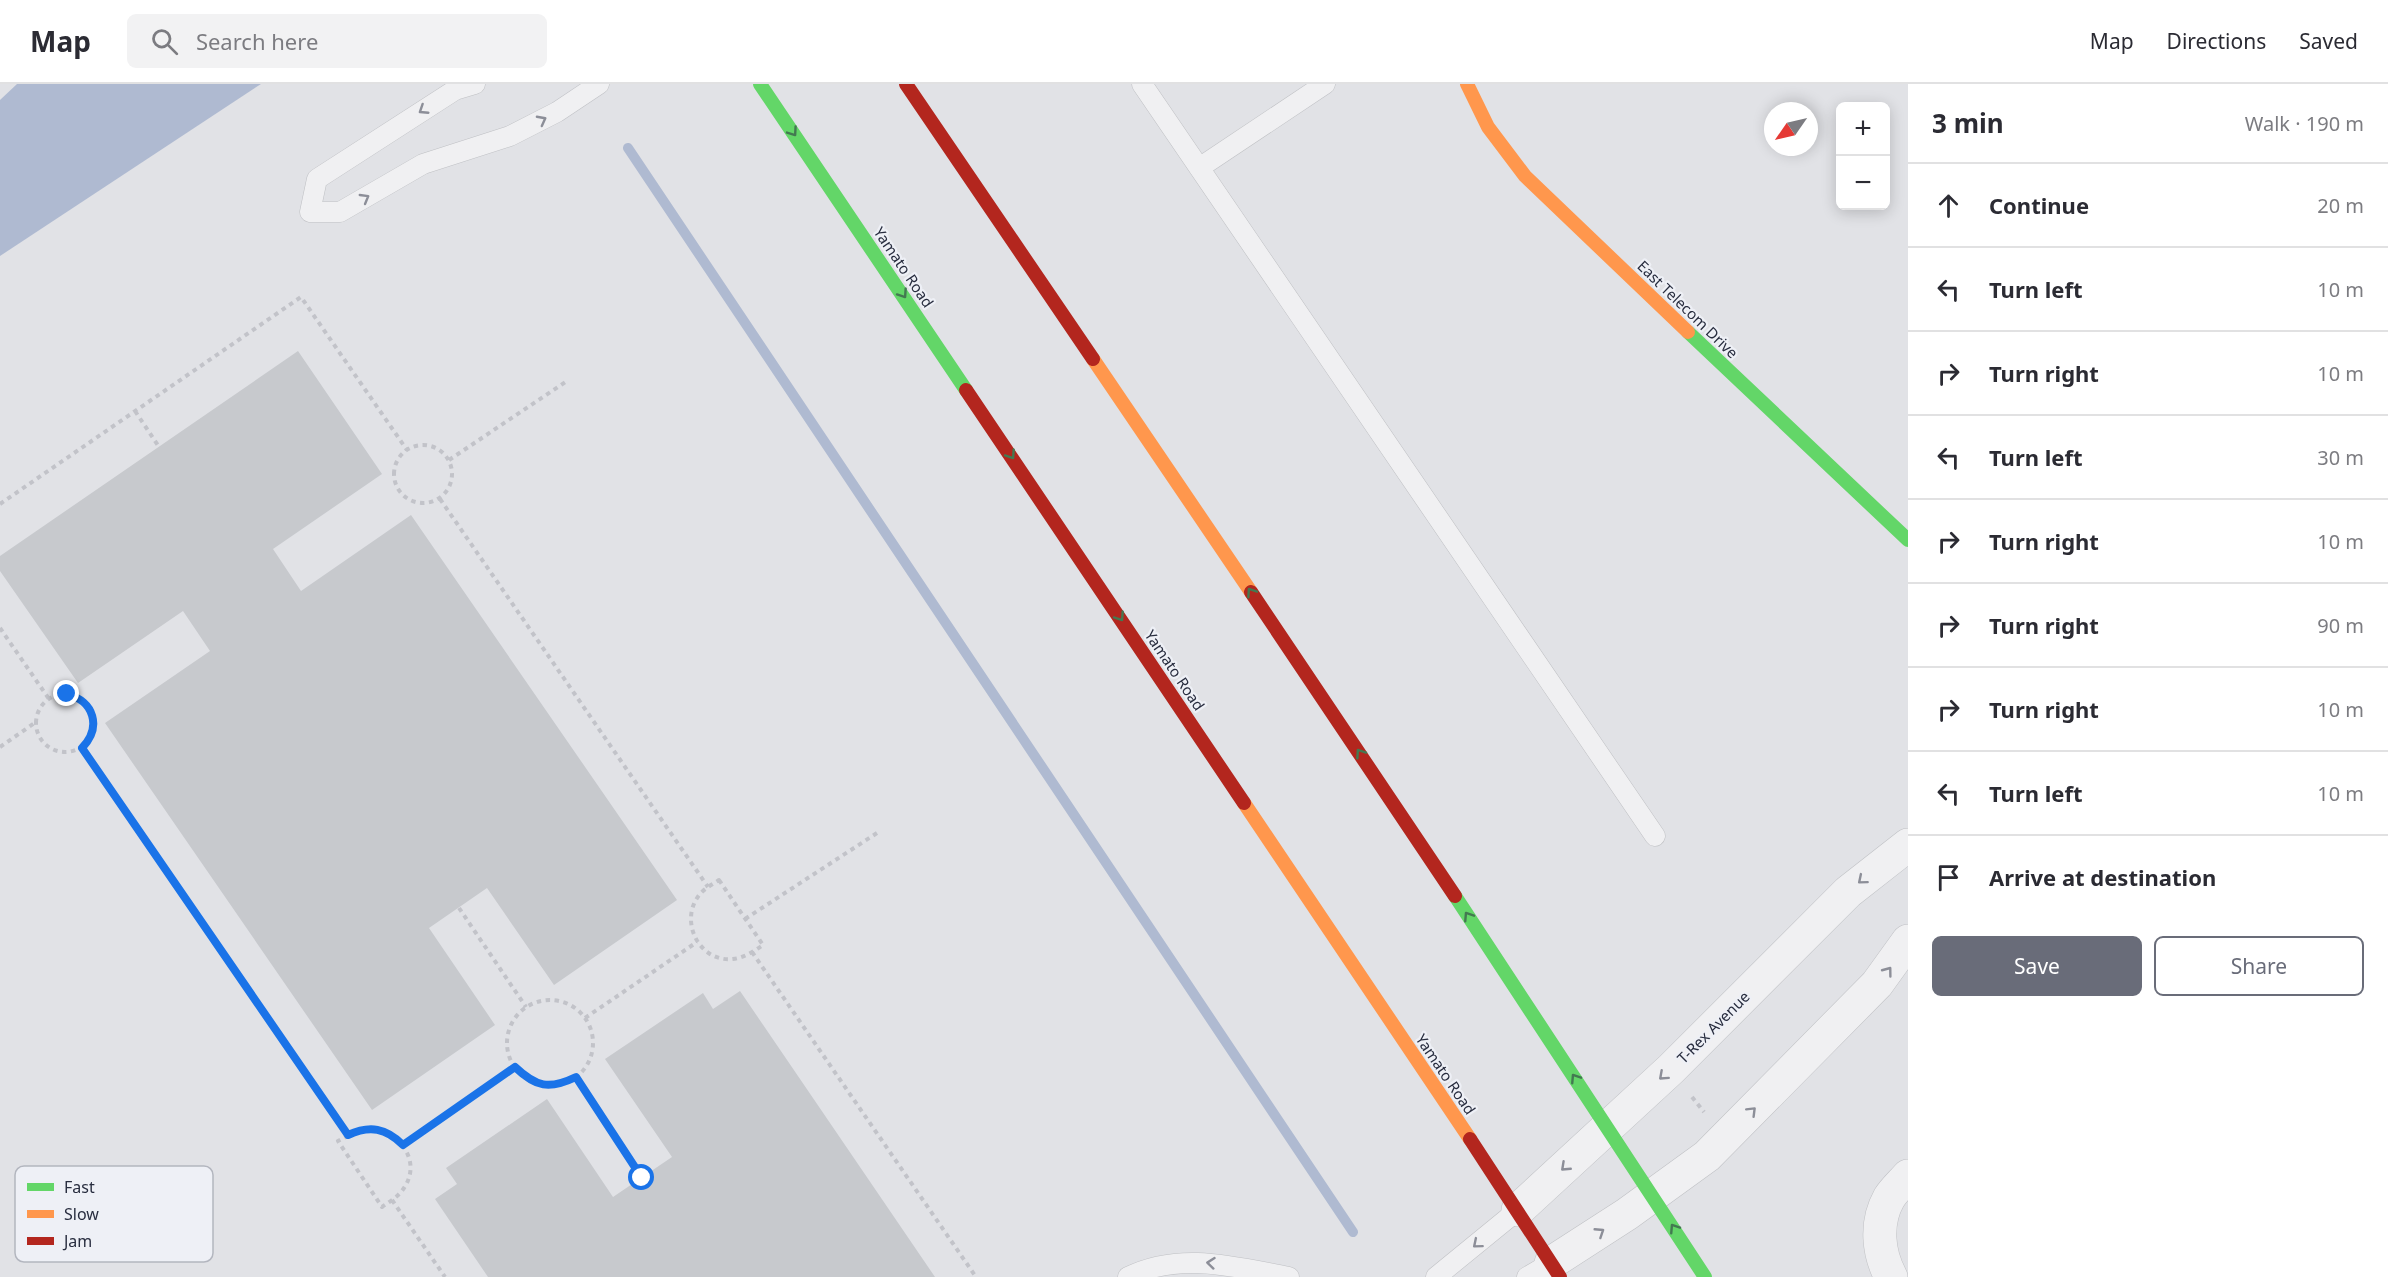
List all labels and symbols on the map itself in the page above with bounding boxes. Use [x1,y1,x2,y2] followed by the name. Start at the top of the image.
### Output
[1764,102,1818,156] north arrow
[419,103,429,115] one-way arrow
[536,116,546,127] one-way arrow
[786,125,797,136] one-way arrow
[358,194,369,205] one-way arrow
[870,223,938,311] street label: Yamato Road
[1633,256,1743,362] street label: East Telecom Drive
[896,287,907,298] one-way arrow
[1004,449,1015,460] one-way arrow
[1247,587,1258,598] one-way arrow
[1113,611,1124,622] one-way arrow
[1141,626,1209,714] street label: Yamato Road
[53,680,79,706] route end
[1356,749,1367,760] one-way arrow
[1858,873,1869,884] one-way arrow
[1464,911,1475,922] one-way arrow
[1880,966,1891,977] one-way arrow
[1672,986,1754,1068] street label: T-Rex Avenue
[1412,1030,1480,1118] street label: Yamato Road
[1660,1069,1671,1080] one-way arrow
[1572,1074,1583,1085] one-way arrow
[1745,1108,1756,1119] one-way arrow
[1561,1160,1571,1171] one-way arrow
[628,1164,654,1190] route start
[15,1166,213,1262] legend
[64,1176,95,1198] text: Fast
[64,1203,99,1225] text: Slow
[1670,1223,1681,1234] one-way arrow
[1594,1227,1604,1239] one-way arrow
[62,1230,92,1252] text: Jam
[1473,1237,1484,1248] one-way arrow
[1207,1257,1216,1270] one-way arrow

